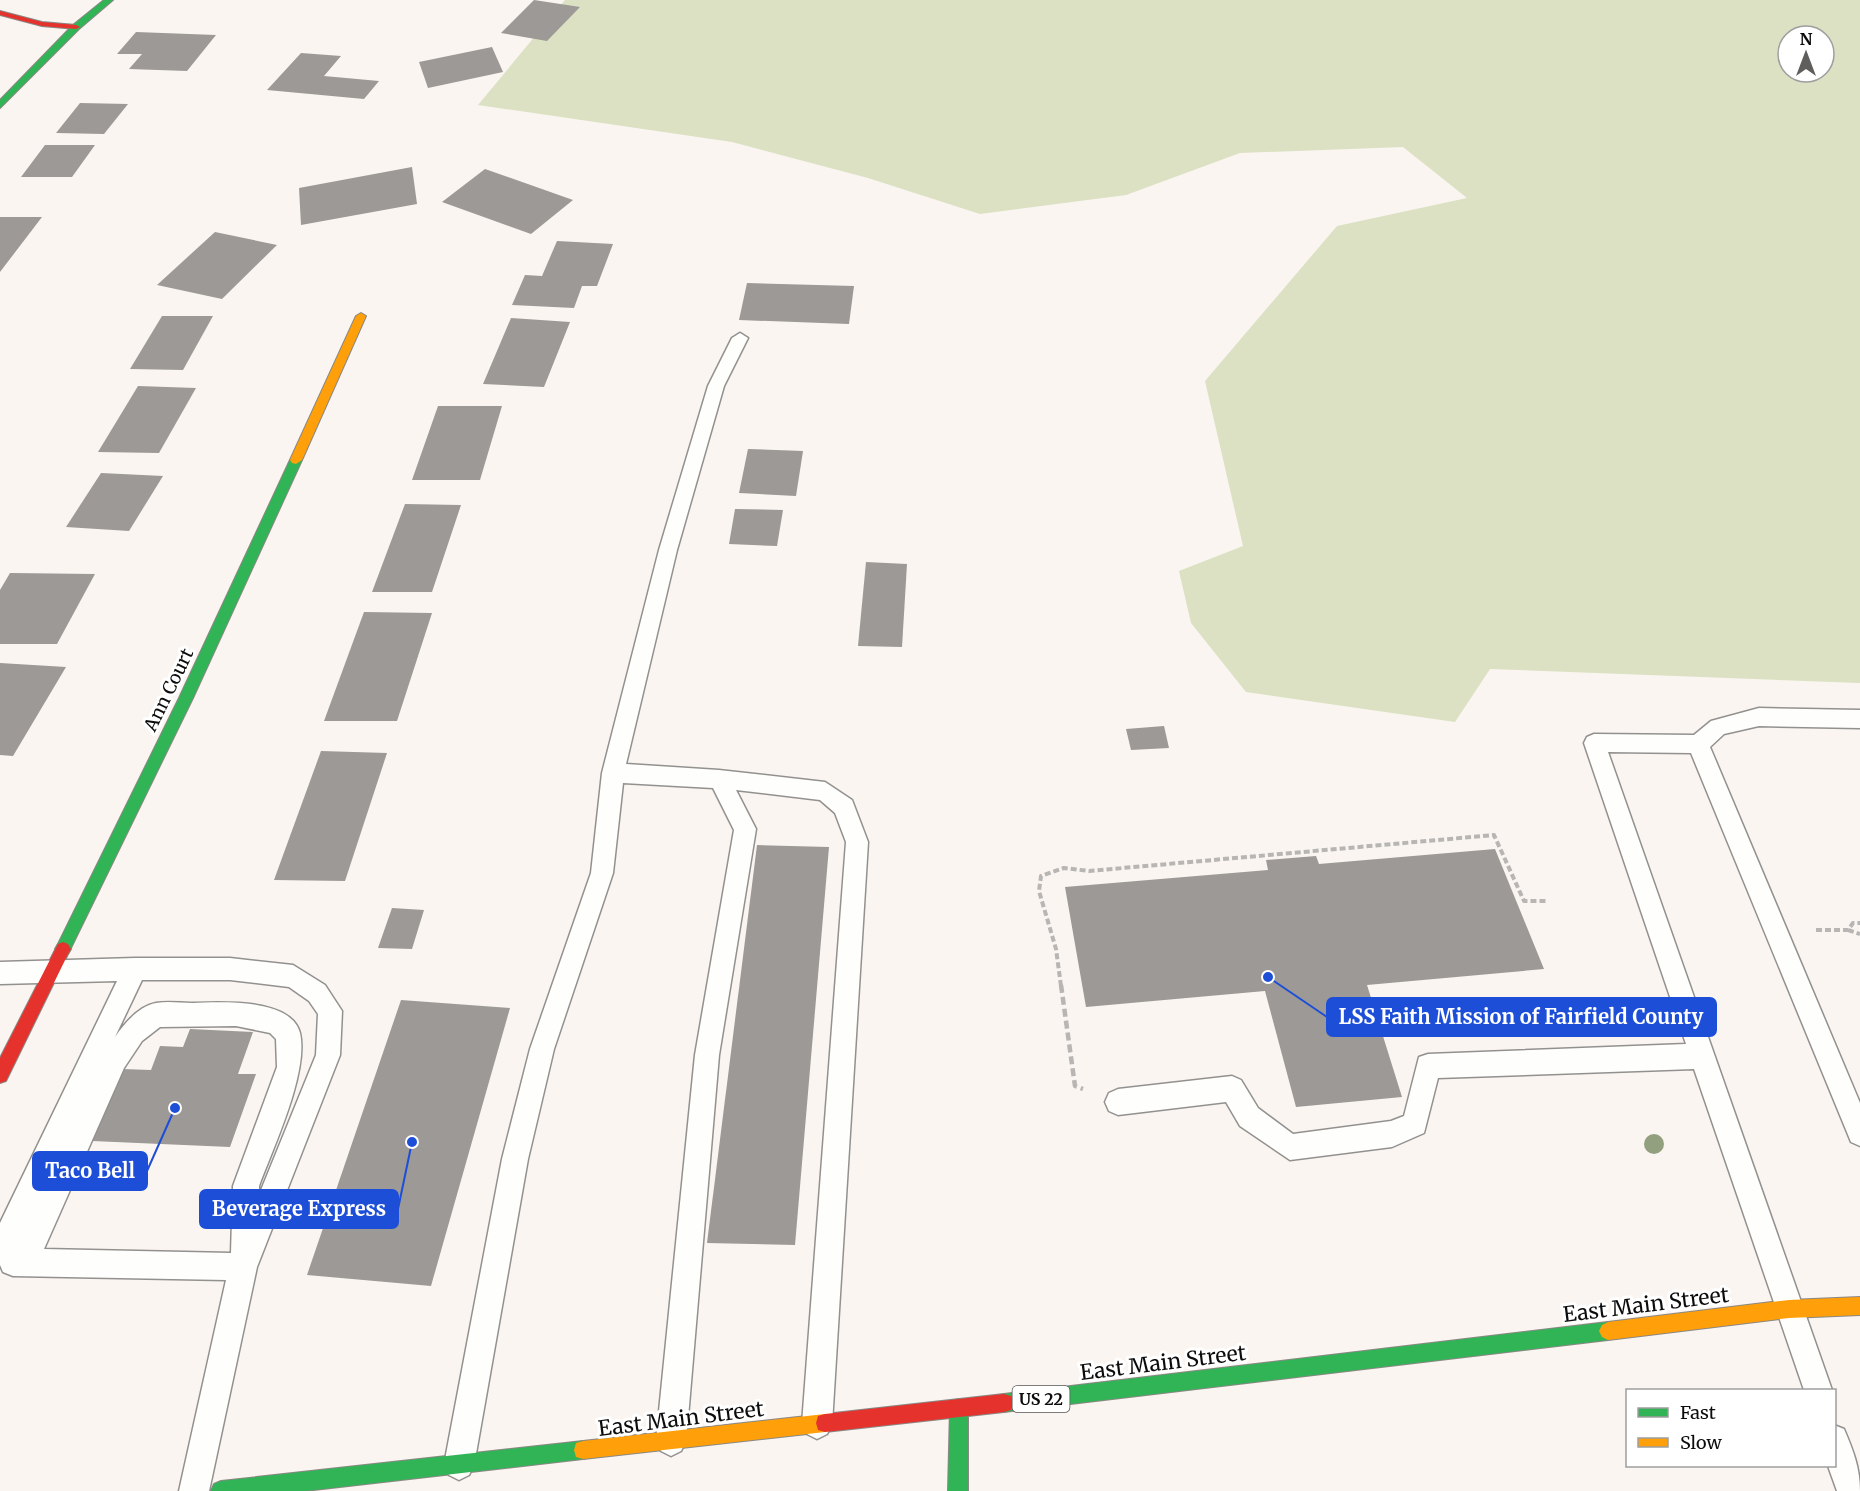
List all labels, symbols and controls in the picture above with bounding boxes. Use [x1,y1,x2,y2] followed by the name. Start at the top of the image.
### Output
[1776,24,1836,84] north arrow
[1800,29,1813,49] text: N
[138,645,198,736] street label: Ann Court
[1327,998,1716,1036] callout: LSS Faith Mission of Fairfield County
[1339,1004,1704,1029] text: LSS Faith Mission of Fairfield County
[33,1152,147,1190] callout: Taco Bell
[45,1158,136,1183] text: Taco Bell
[200,1190,398,1228] callout: Beverage Express
[212,1196,386,1221] text: Beverage Express
[1562,1281,1730,1328] street label: East Main Street
[1079,1339,1247,1386] street label: East Main Street
[1012,1386,1070,1412] road number: US 22
[1626,1389,1836,1467] legend
[597,1395,765,1442] street label: East Main Street
[1680,1401,1716,1424] text: Fast
[1680,1431,1723,1454] text: Slow

